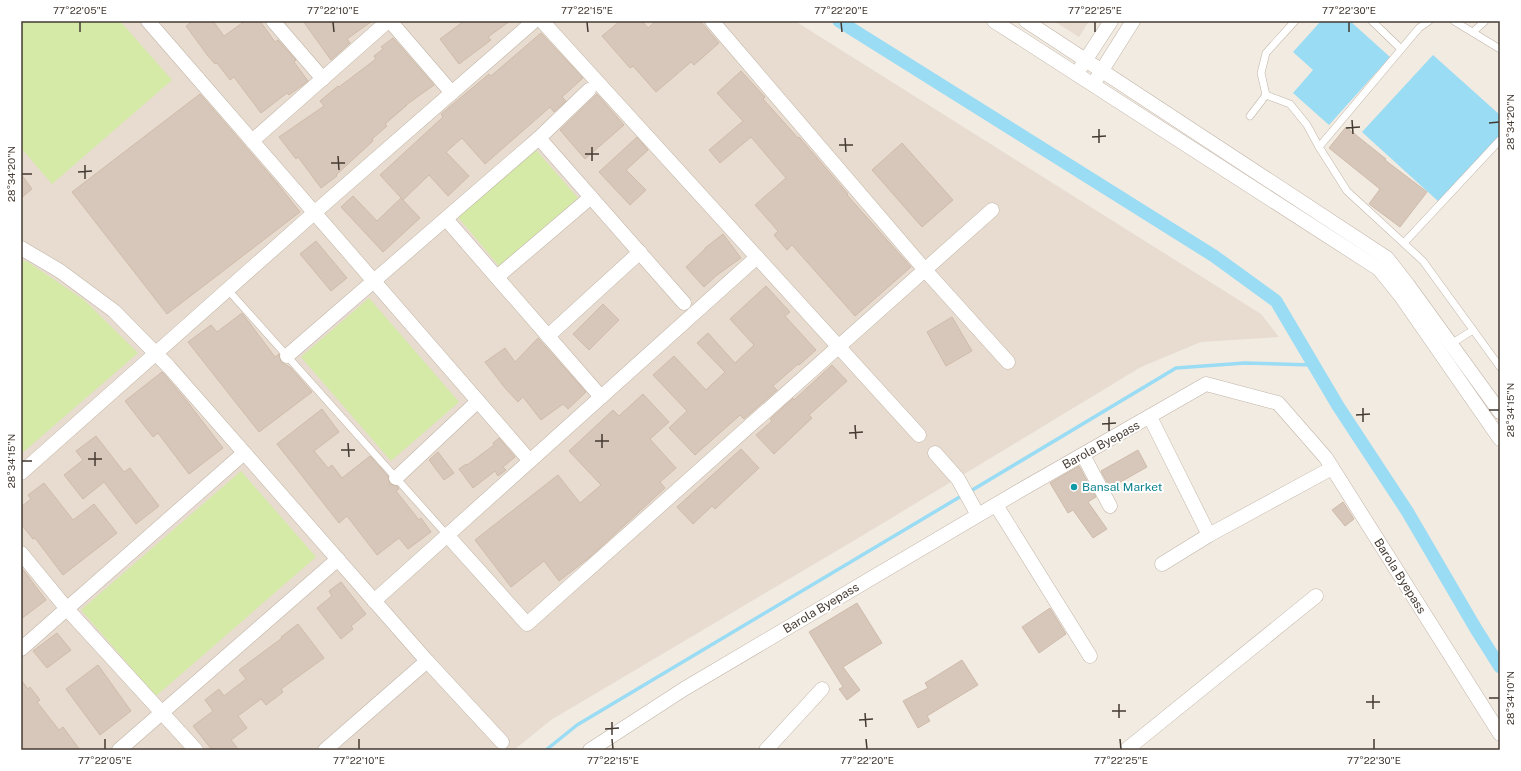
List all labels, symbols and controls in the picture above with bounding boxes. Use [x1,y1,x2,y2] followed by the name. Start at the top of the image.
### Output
[53,4,107,16] text: 77°22'05"E
[307,4,359,16] text: 77°22'10"E
[561,4,613,16] text: 77°22'15"E
[814,4,868,16] text: 77°22'20"E
[1068,4,1122,16] text: 77°22'25"E
[1322,4,1376,16] text: 77°22'30"E
[1504,94,1516,150] text: 28°34'20"N
[5,146,17,202] text: 28°34'20"N
[1504,383,1516,437] text: 28°34'15"N
[1060,418,1142,472] street label: Barola Byepass
[5,434,17,488] text: 28°34'15"N
[1082,480,1163,494] place label: Bansal Market
[1069,482,1079,492] marker: Bansal Market
[1371,536,1429,616] street label: Barola Byepass
[781,580,861,636] street label: Barola Byepass
[1504,671,1516,725] text: 28°34'10"N
[78,754,132,766] text: 77°22'05"E
[333,754,385,766] text: 77°22'10"E
[587,754,639,766] text: 77°22'15"E
[840,754,894,766] text: 77°22'20"E
[1094,754,1148,766] text: 77°22'25"E
[1347,754,1401,766] text: 77°22'30"E

